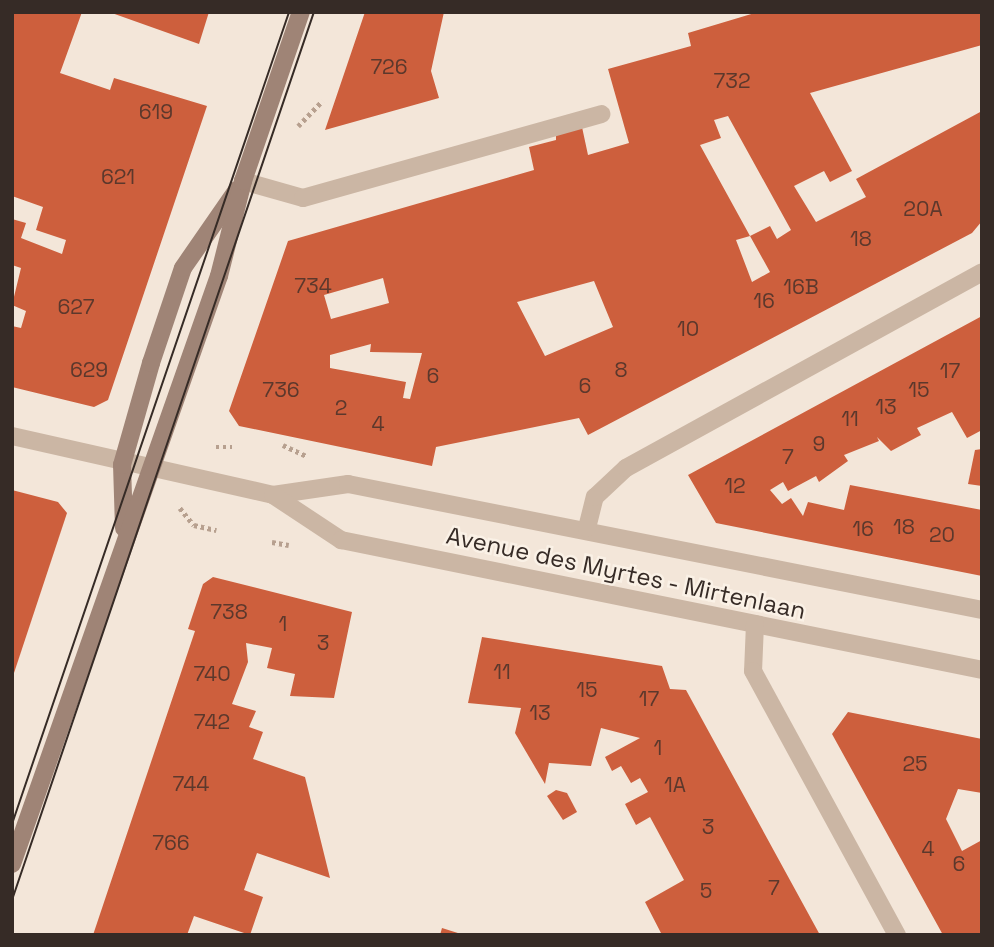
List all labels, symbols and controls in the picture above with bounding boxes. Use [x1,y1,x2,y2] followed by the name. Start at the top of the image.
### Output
[370,54,408,80] house number: 726
[713,68,751,94] house number: 732
[139,99,173,125] house number: 619
[101,164,135,190] house number: 621
[903,196,943,222] house number: 20A
[850,226,872,252] house number: 18
[294,273,332,299] house number: 734
[783,274,819,300] house number: 16B
[753,288,775,314] house number: 16
[57,294,95,320] house number: 627
[677,316,699,342] house number: 10
[70,357,108,383] house number: 629
[614,357,628,383] house number: 8
[940,358,960,384] house number: 17
[427,363,439,389] house number: 6
[579,373,591,399] house number: 6
[262,377,300,403] house number: 736
[908,377,930,403] house number: 15
[875,394,897,420] house number: 13
[335,395,347,421] house number: 2
[841,406,859,432] house number: 11
[371,411,385,437] house number: 4
[813,431,825,457] house number: 9
[782,444,794,470] house number: 7
[724,473,746,499] house number: 12
[893,514,915,540] house number: 18
[852,516,874,542] house number: 16
[443,521,809,625] street label: Avenue des Myrtes - Mirtenlaan
[929,522,955,548] house number: 20
[210,599,248,625] house number: 738
[279,611,287,637] house number: 1
[317,630,329,656] house number: 3
[493,659,511,685] house number: 11
[193,661,231,687] house number: 740
[576,677,598,703] house number: 15
[639,686,659,712] house number: 17
[529,700,551,726] house number: 13
[194,709,230,735] house number: 742
[654,735,662,761] house number: 1
[902,751,928,777] house number: 25
[173,771,209,797] house number: 744
[664,772,686,798] house number: 1A
[702,814,714,840] house number: 3
[152,830,190,856] house number: 766
[921,836,935,862] house number: 4
[953,851,965,877] house number: 6
[768,875,780,901] house number: 7
[700,878,712,904] house number: 5

